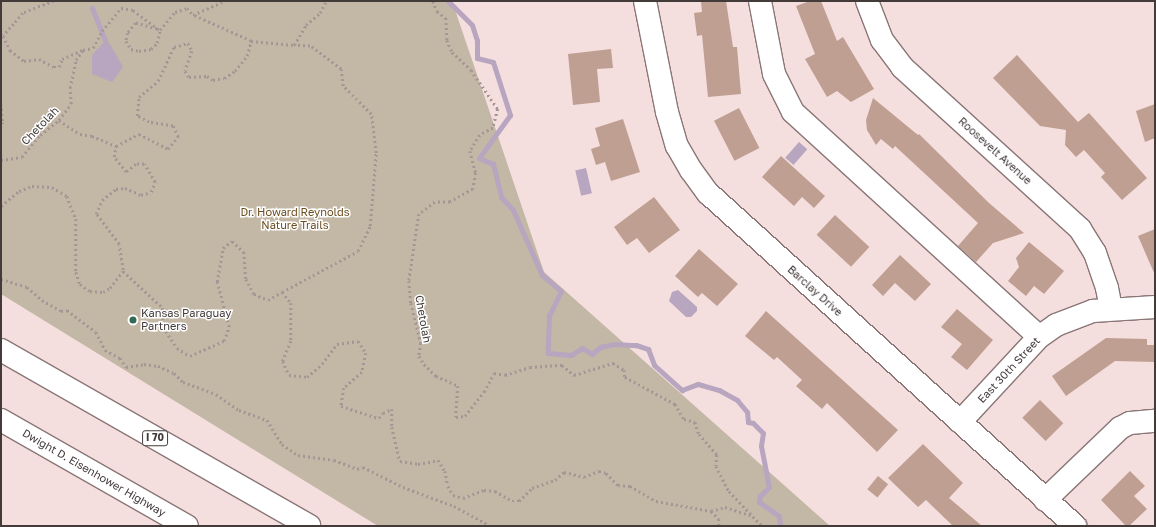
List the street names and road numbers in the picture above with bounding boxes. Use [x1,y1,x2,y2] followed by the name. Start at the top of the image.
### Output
[19,104,61,148] street label: Chetolah
[956,115,1034,187] street label: Roosevelt Avenue
[785,263,845,319] street label: Barclay Drive
[412,294,434,344] street label: Chetolah
[975,334,1043,406] street label: East 30th Street
[20,426,168,520] street label: Dwight D. Eisenhower Highway
[142,430,168,446] road number: I 70

